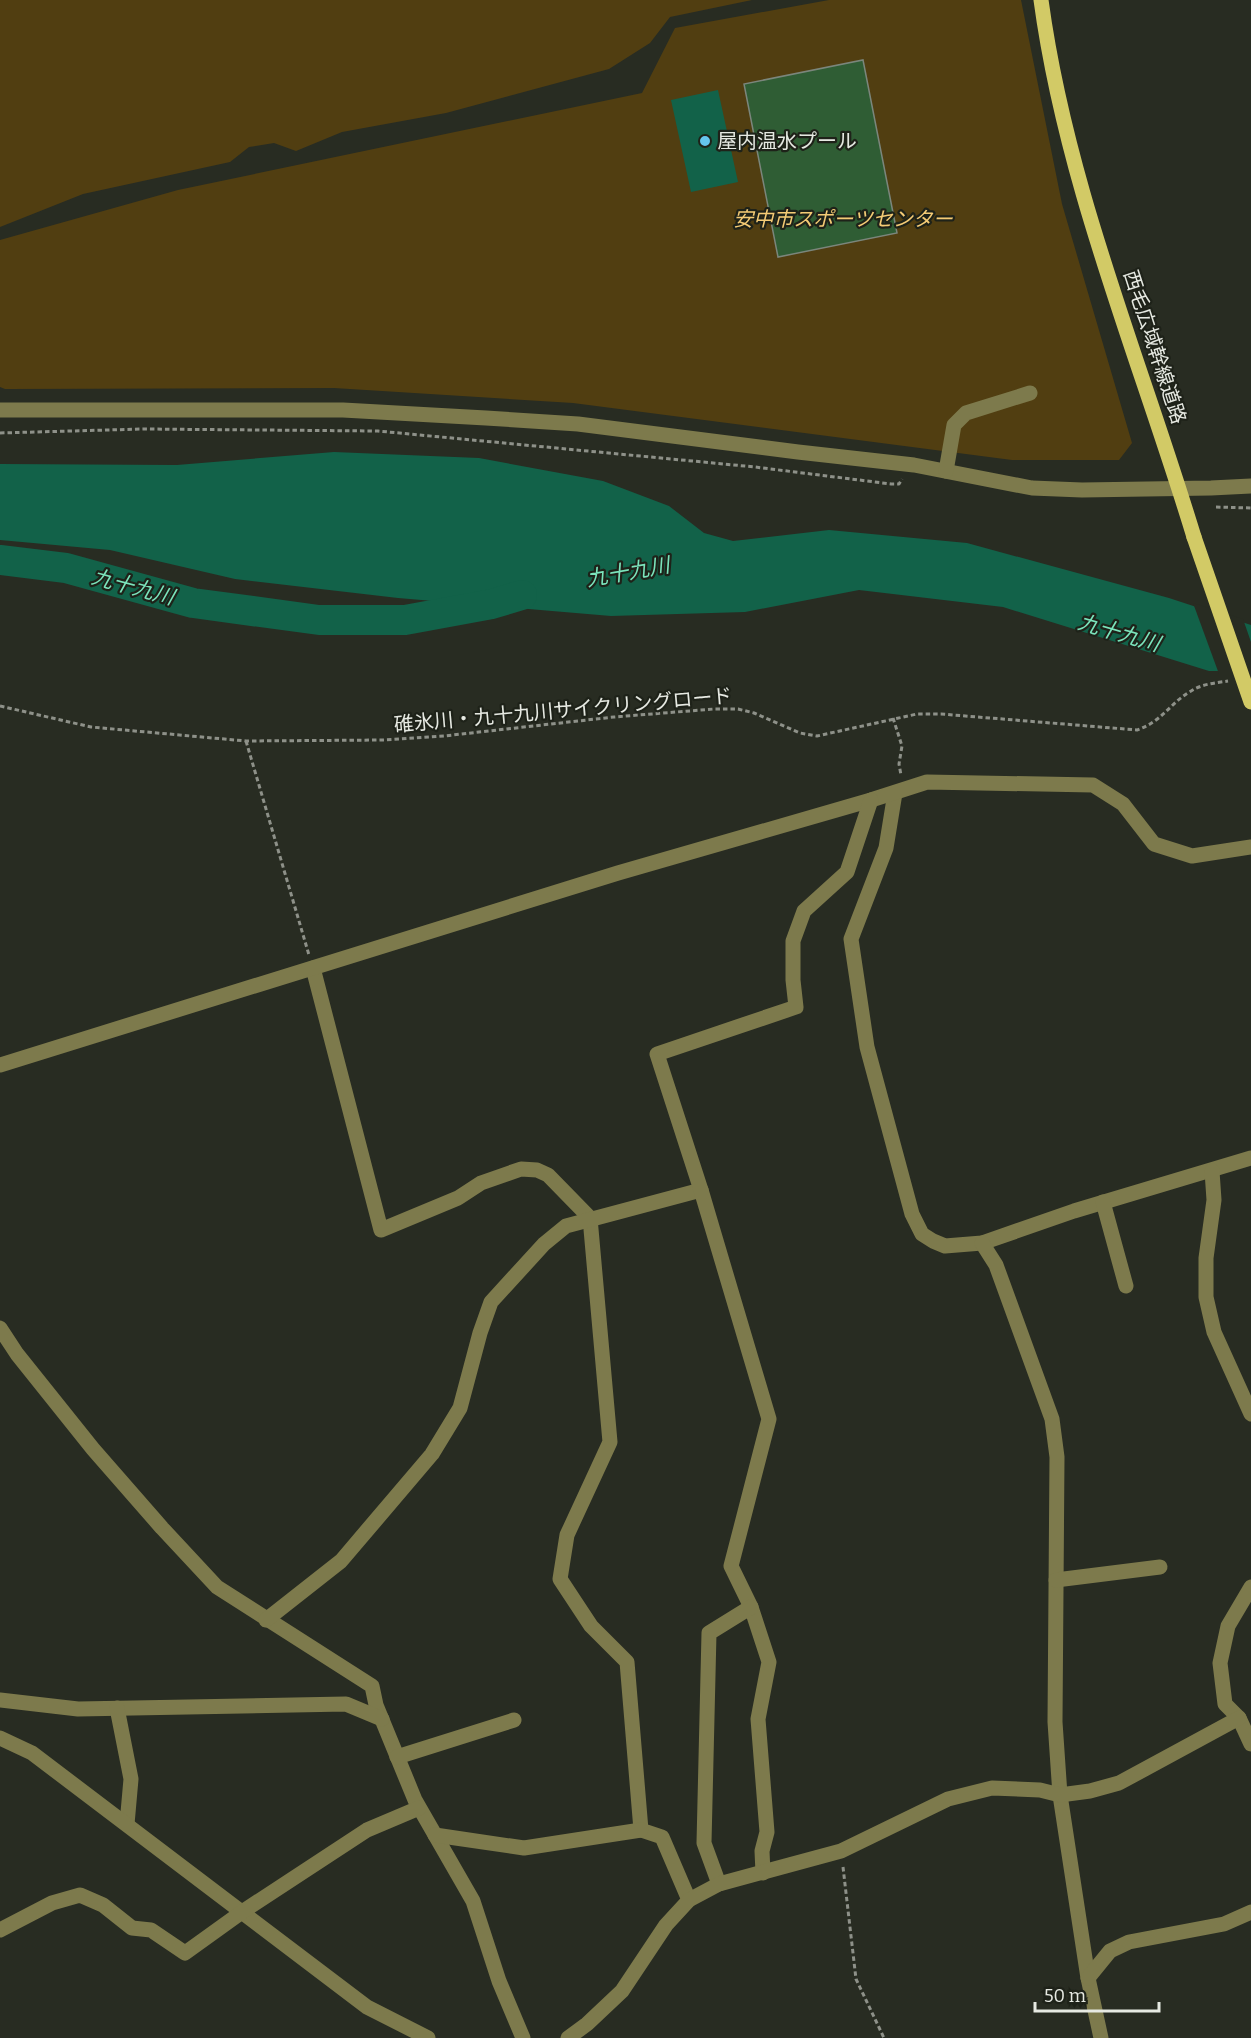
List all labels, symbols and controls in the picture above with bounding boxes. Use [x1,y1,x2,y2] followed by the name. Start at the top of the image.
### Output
[717,129,857,153] place label: 屋内温水プール
[698,134,712,148] marker: 屋内温水プール
[733,207,954,231] park label: 安中市スポーツセンター
[1119,267,1191,427] street label: 西毛広域幹線道路
[584,552,674,592] water label: 九十九川
[89,564,179,611] water label: 九十九川
[1075,609,1165,658] water label: 九十九川
[393,683,733,737] street label: 碓氷川・九十九川サイクリングロード
[1035,1975,1160,2013] scale bar
[1044,1985,1086,2007] text: 50 m

